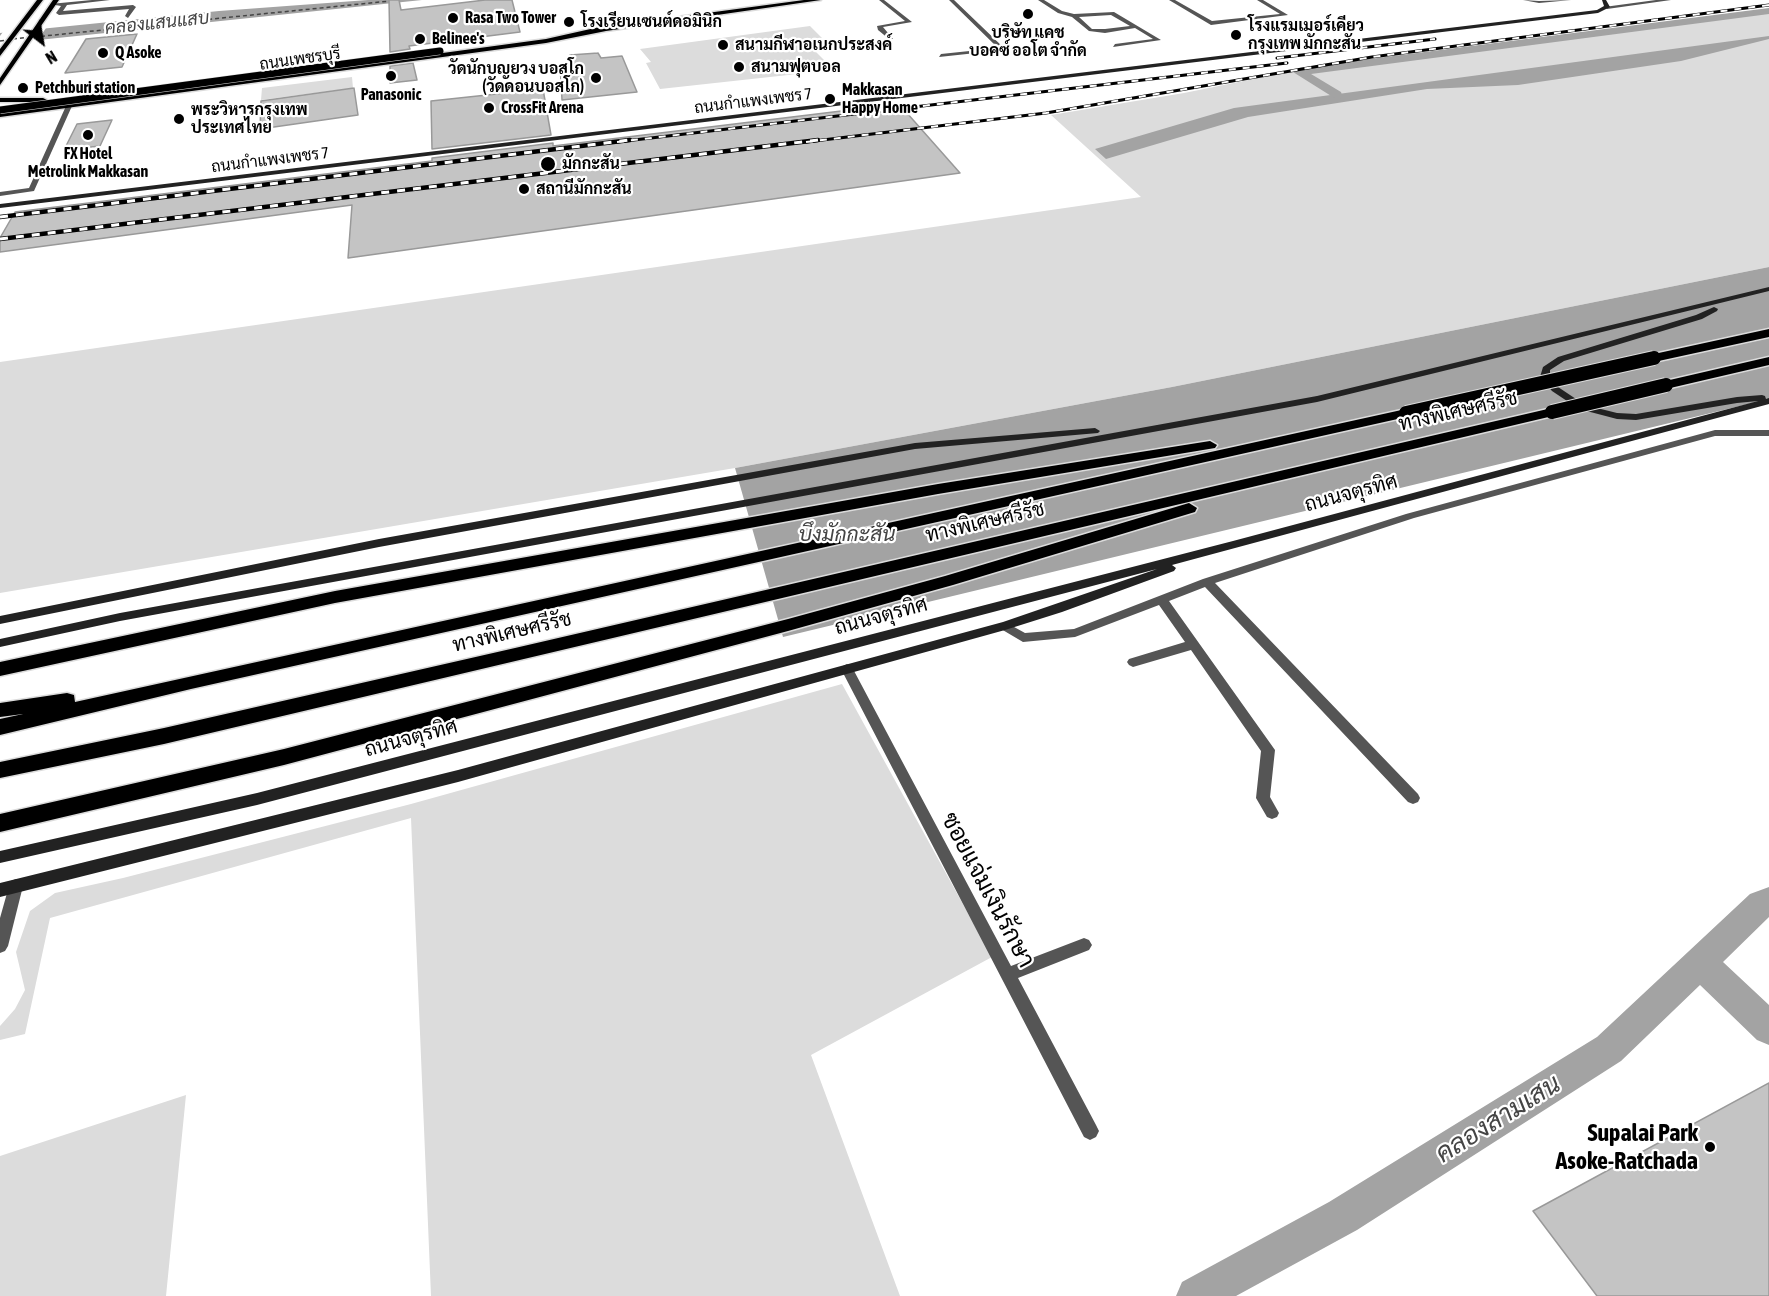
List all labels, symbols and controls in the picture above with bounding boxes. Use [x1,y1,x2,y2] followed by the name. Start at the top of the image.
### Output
[104,7,210,39] water label: คลองแสนแสบ
[1021,7,1035,21] marker: บริษัท แคช บอคซ์ ออโต จำกัด
[465,8,556,28] place label: Rasa Two Tower
[446,11,460,25] marker: Rasa Two Tower
[12,12,72,72] north arrow
[581,12,722,32] place label: โรงเรียนเซนต์ดอมินิก
[562,15,576,29] marker: โรงเรียนเซนต์ดอมินิก
[1248,16,1364,54] place label: โรงแรมเมอร์เคียว กรุงเทพ มักกะสัน
[969,23,1087,61] place label: บริษัท แคช บอคซ์ ออโต จำกัด
[1229,28,1243,42] marker: โรงแรมเมอร์เคียว กรุงเทพ มักกะสัน
[432,29,485,49] place label: Belinee's
[413,32,427,46] marker: Belinee's
[735,35,892,55] place label: สนามกีฬาอเนกประสงค์
[716,38,730,52] marker: สนามกีฬาอเนกประสงค์
[115,43,162,63] place label: Q Asoke
[258,44,342,74] street label: ถนนเพชรบุรี
[96,46,110,60] marker: Q Asoke
[43,47,60,68] text: N
[751,57,841,77] place label: สนามฟุตบอล
[448,59,584,97] place label: วัดนักบุญยวง บอสโก (วัดดอนบอสโก)
[732,60,746,74] marker: สนามฟุตบอล
[384,69,398,83] marker: Panasonic
[589,71,603,85] marker: วัดนักบุญยวง บอสโก (วัดดอนบอสโก)
[35,78,135,98] place label: Petchburi station
[842,80,918,118] place label: Makkasan Happy Home
[16,81,30,95] marker: Petchburi station
[693,84,813,118] street label: ถนนกำแพงเพชร 7
[361,85,421,105] place label: Panasonic
[823,92,837,106] marker: Makkasan Happy Home
[501,98,584,118] place label: CrossFit Arena
[191,100,308,138] place label: พระวิหารกรุงเทพ ประเทศไทย
[482,101,496,115] marker: CrossFit Arena
[172,112,186,126] marker: พระวิหารกรุงเทพ ประเทศไทย
[81,128,95,142] marker: FX Hotel Metrolink Makkasan
[210,143,330,177] street label: ถนนกำแพงเพชร 7
[28,144,148,182] place label: FX Hotel Metrolink Makkasan
[562,154,620,174] place label: มักกะสัน
[539,155,557,173] marker: มักกะสัน
[536,179,632,199] place label: สถานีมักกะสัน
[517,182,531,196] marker: สถานีมักกะสัน
[1396,386,1520,436] street label: ทางพิเศษศรีรัช
[1302,469,1400,517] street label: ถนนจตุรทิศ
[923,497,1047,547] street label: ทางพิเศษศรีรัช
[799,521,895,547] water label: บึงมักกะสัน
[832,592,930,640] street label: ถนนจตุรทิศ
[450,607,574,657] street label: ทางพิเศษศรีรัช
[362,714,460,762] street label: ถนนจตุรทิศ
[935,808,1041,972] street label: ซอยแจ่มเงินรักษา
[1430,1068,1566,1170] water label: คลองสามเสน
[1555,1119,1698,1175] place label: Supalai Park Asoke-Ratchada
[1703,1140,1717,1154] marker: Supalai Park Asoke-Ratchada

